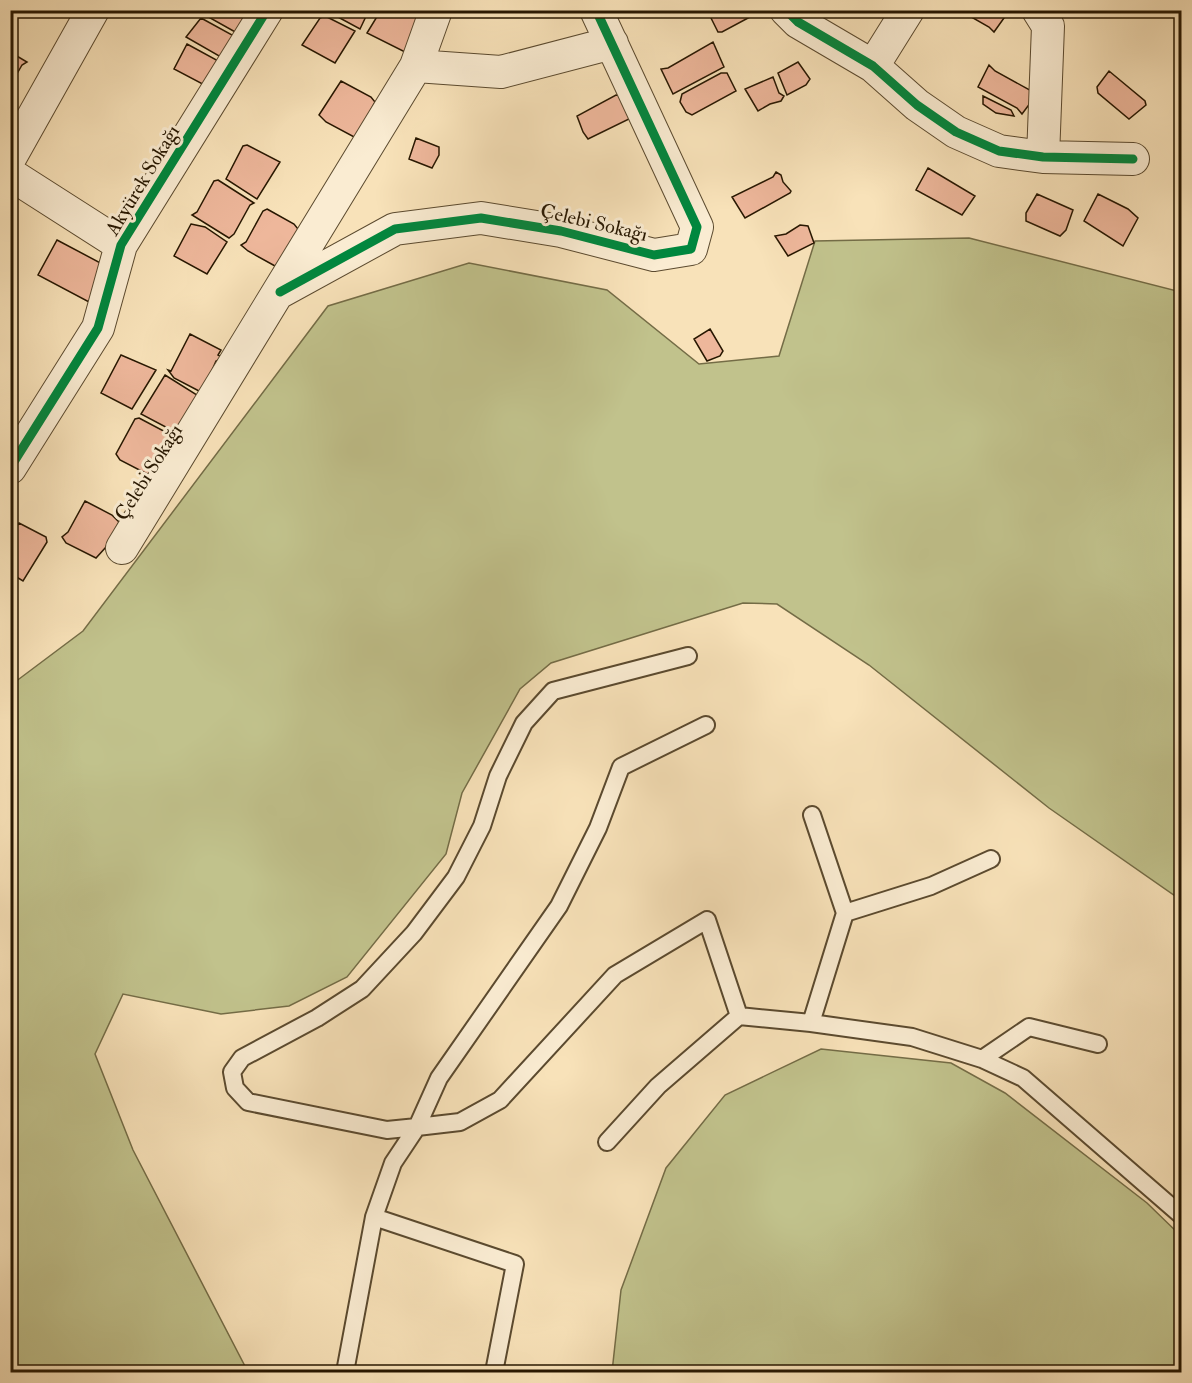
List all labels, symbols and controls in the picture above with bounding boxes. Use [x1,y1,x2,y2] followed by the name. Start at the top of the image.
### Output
[99,120,185,241] street label: Akyürek Sokağı
[538,198,650,247] street label: Çelebi Sokağı
[109,419,188,525] street label: Çelebi Sokağı

